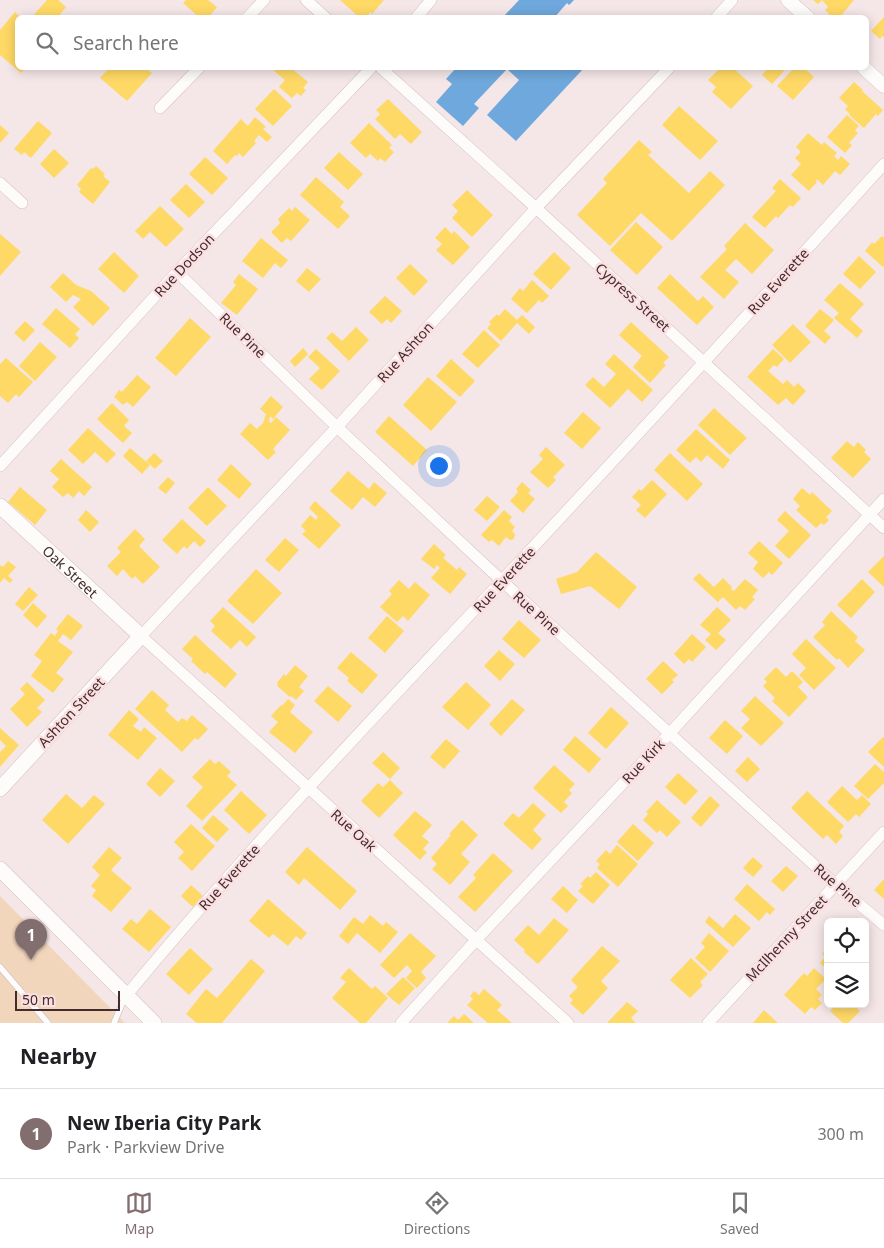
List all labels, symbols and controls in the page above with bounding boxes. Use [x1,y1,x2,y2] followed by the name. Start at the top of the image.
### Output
[15,15,869,70] search box
[33,29,61,57] icon: search
[73,30,179,56] text: Search here
[150,229,218,301] street label: Rue Dodson
[743,244,813,318] street label: Rue Everette
[592,258,674,336] street label: Cypress Street
[216,308,270,362] street label: Rue Pine
[373,318,437,386] street label: Rue Ashton
[426,453,452,479] your location
[39,541,102,601] street label: Oak Street
[469,542,539,616] street label: Rue Everette
[509,587,565,639] street label: Rue Pine
[34,673,108,751] street label: Ashton Street
[617,734,669,787] street label: Rue Kirk
[327,804,381,856] street label: Rue Oak
[194,840,264,914] street label: Rue Everette
[810,859,866,911] street label: Rue Pine
[741,891,831,985] street label: McIlhenny Street
[824,918,869,1008] map controls
[824,918,869,963] button: locate
[15,919,47,960] pin: 1
[824,963,869,1008] button: layers
[15,988,120,1011] scale bar
[22,990,55,1009] text: 50 m
[20,1042,96,1070] text: Nearby
[67,1110,261,1136] text: New Iberia City Park
[31,1123,41,1145] text: 1
[817,1123,864,1145] text: 300 m
[67,1136,225,1158] text: Park · Parkview Drive
[125,1189,154,1238] tab: Map
[404,1189,470,1238] tab: Directions
[720,1189,759,1238] tab: Saved

